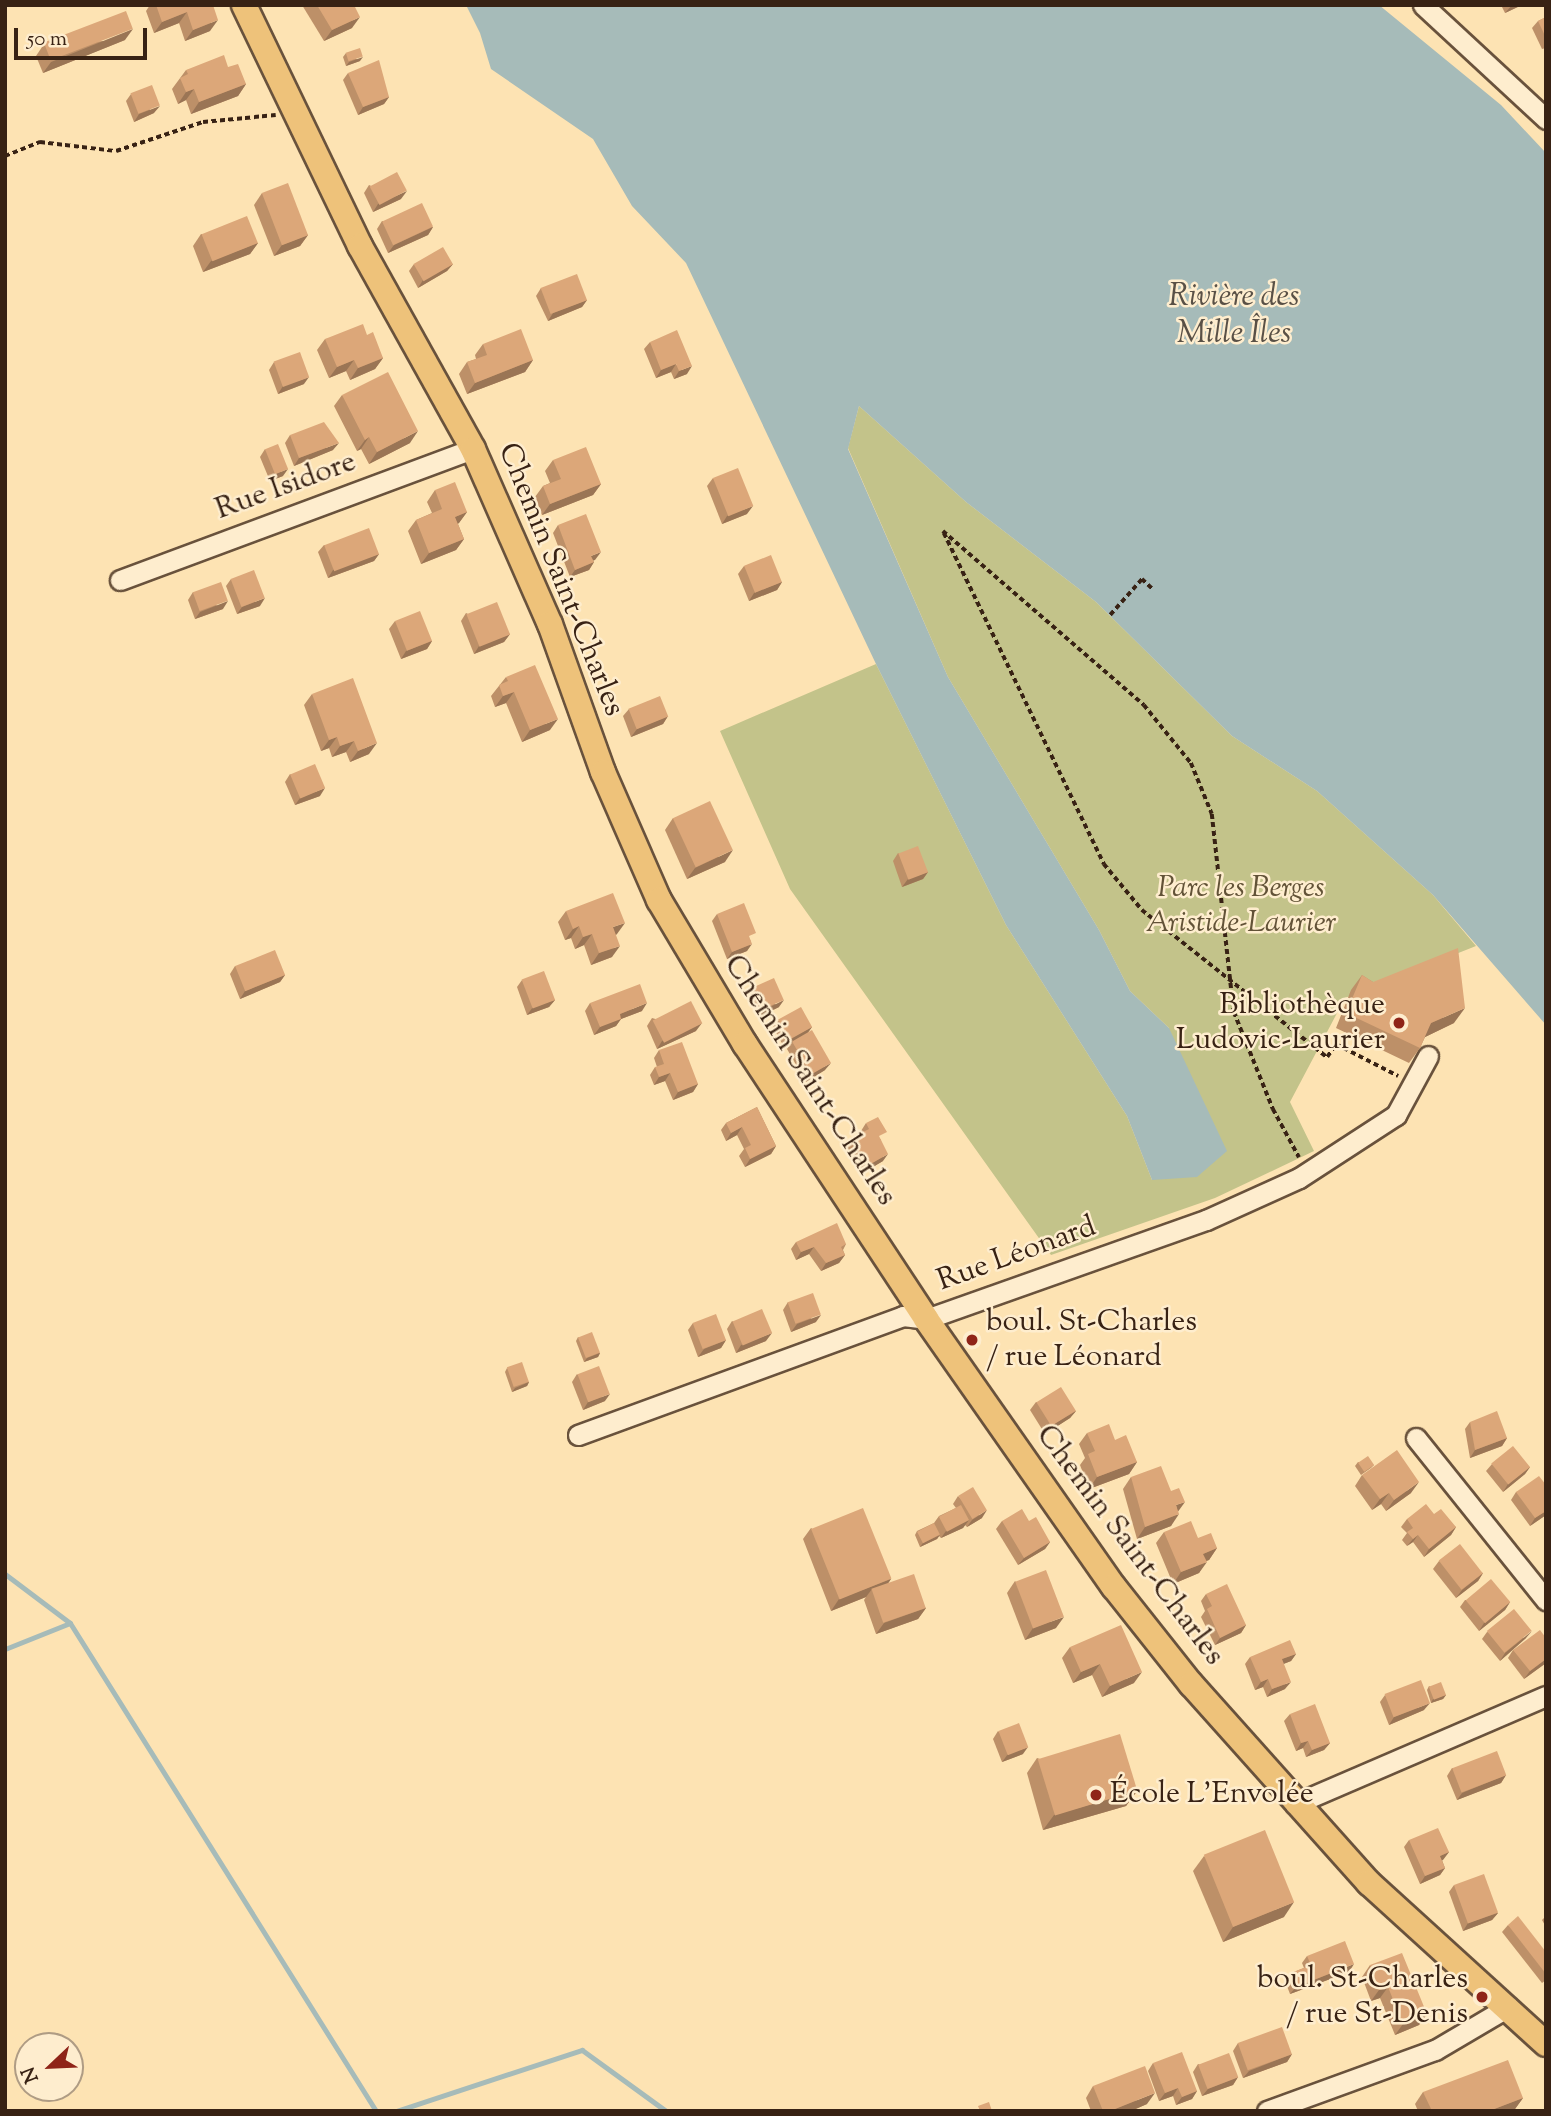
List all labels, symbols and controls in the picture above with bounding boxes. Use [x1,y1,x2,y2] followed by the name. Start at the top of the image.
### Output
[18,14,150,58] scale bar
[27,25,67,55] text: 50 m
[1169,279,1299,354] water label: Rivière des Mille Îles
[489,438,631,722] street label: Chemin Saint-Charles
[211,445,361,529] street label: Rue Isidore
[1146,871,1336,942] park label: Parc les Berges Aristide-Laurier
[715,949,903,1213] street label: Chemin Saint-Charles
[1176,988,1385,1058] place label: Bibliothèque Ludovic-Laurier
[1391,1015,1407,1031] marker: Bibliothèque Ludovic-Laurier
[933,1210,1101,1300] street label: Rue Léonard
[986,1305,1197,1376] place label: boul. St-Charles / rue Léonard
[964,1332,980,1348] marker: boul. St-Charles / rue Léonard
[1027,1419,1231,1673] street label: Chemin Saint-Charles
[1110,1777,1314,1813] place label: École L'Envolée
[1088,1787,1104,1803] marker: École L'Envolée
[1257,1962,1468,2032] place label: boul. St-Charles / rue St-Denis
[1474,1989,1490,2005] marker: boul. St-Charles / rue St-Denis
[14,2032,84,2102] north arrow
[16,2062,46,2087] text: N

